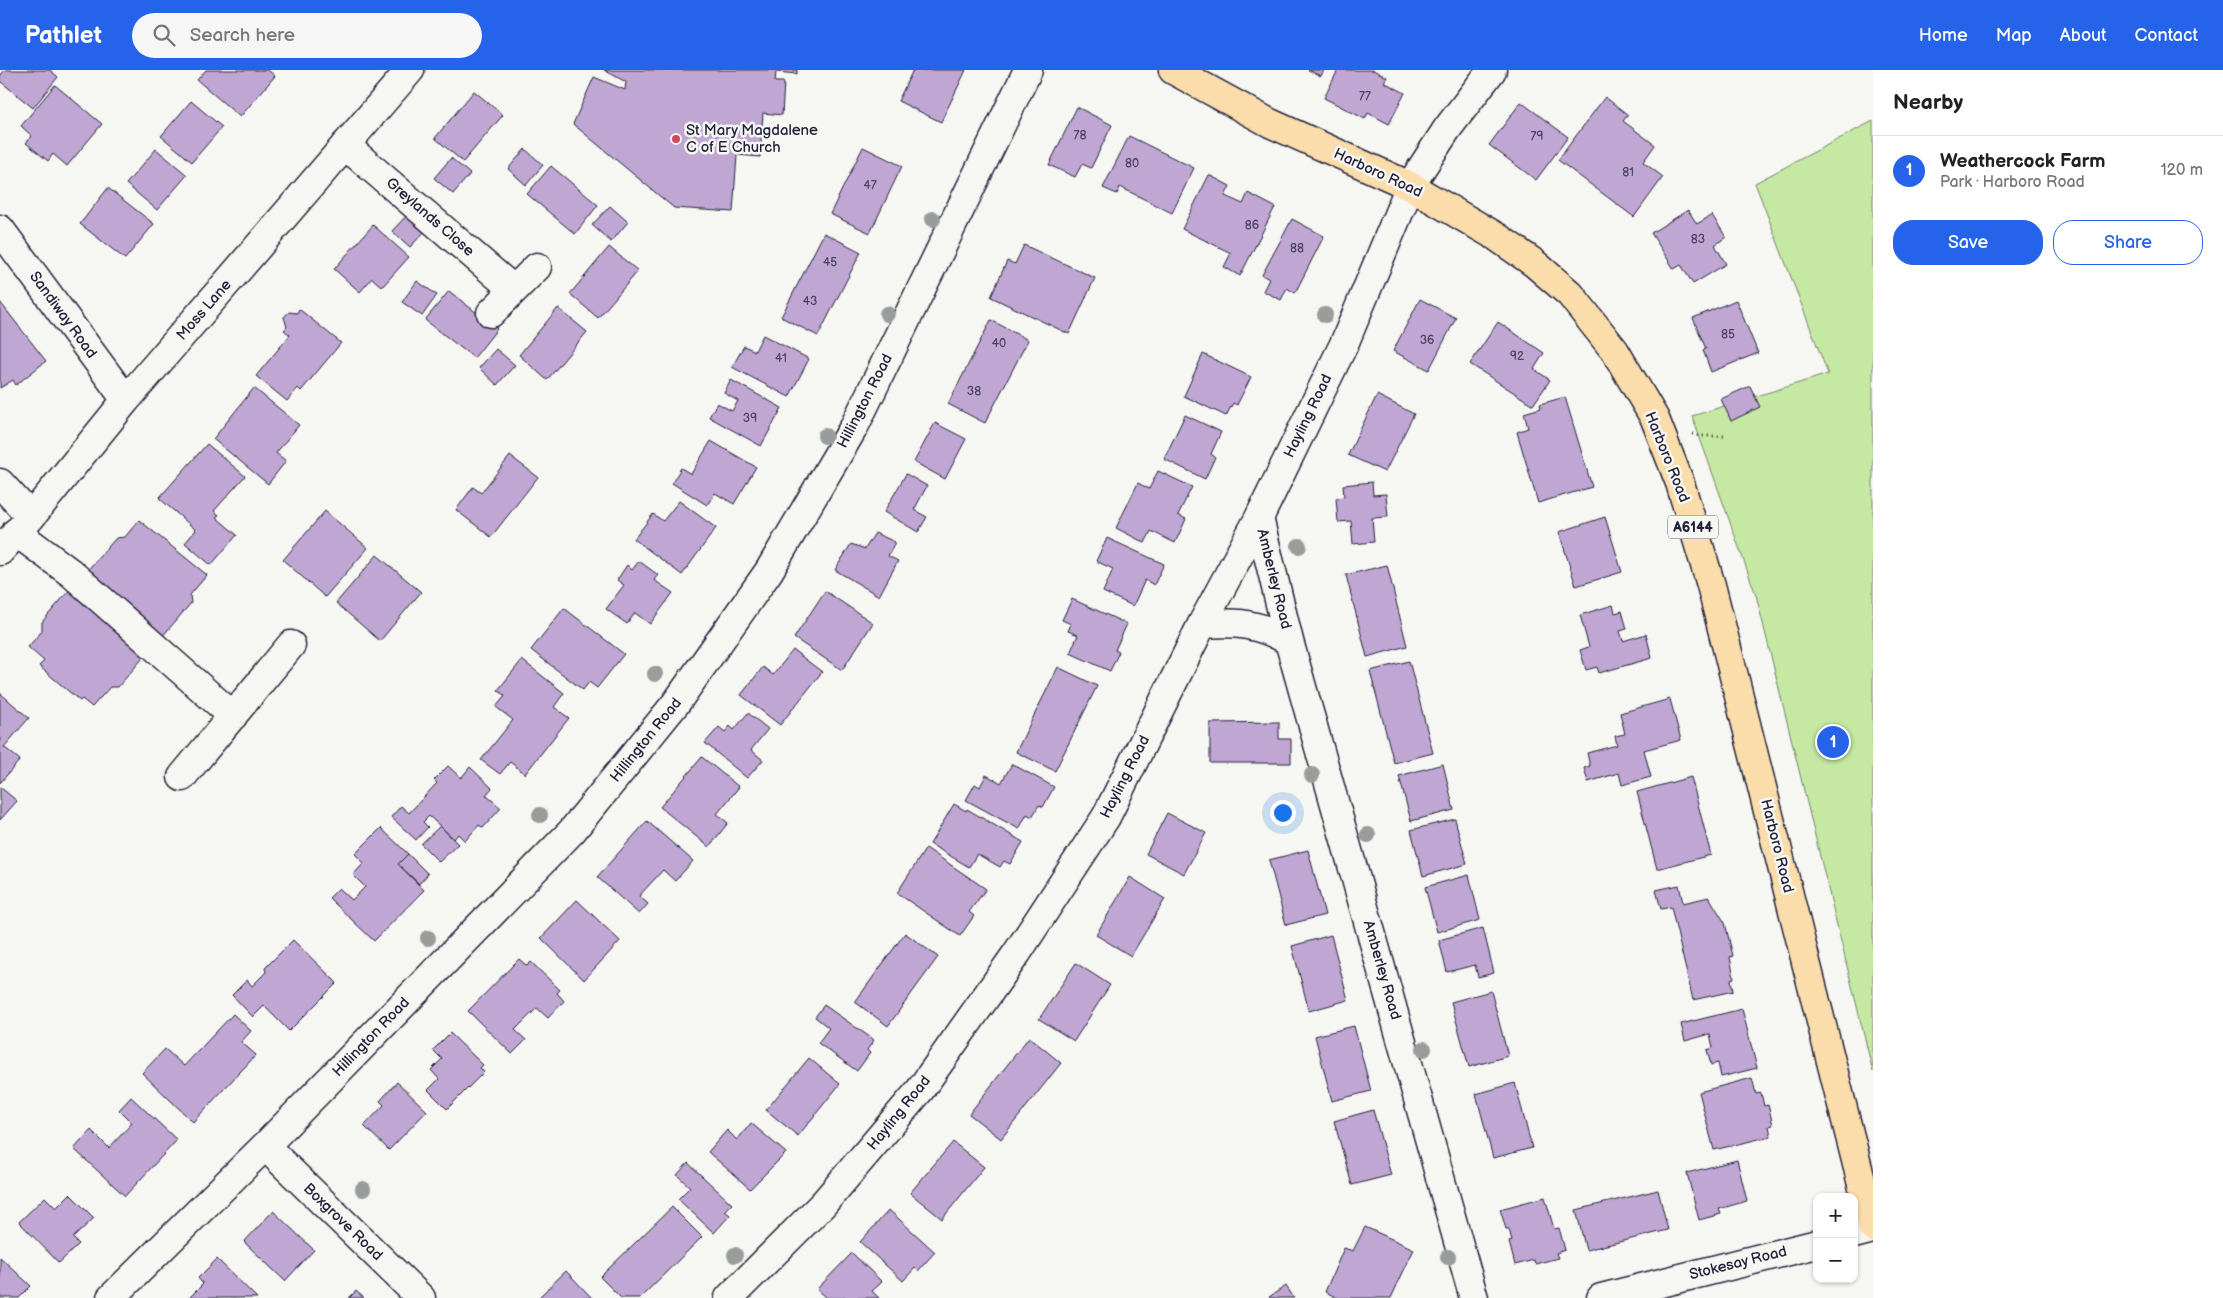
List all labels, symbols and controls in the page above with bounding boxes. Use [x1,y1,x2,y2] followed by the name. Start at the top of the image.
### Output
[132,13,482,58] search box
[25,21,102,50] text: Pathlet
[150,21,178,49] icon: search
[190,24,295,47] text: Search here
[1919,25,1968,46] text: Home
[1996,25,2032,46] text: Map
[2060,25,2107,46] text: About
[2135,25,2198,46] text: Contact
[1359,89,1371,104] house number: 77
[1893,90,1963,115] text: Nearby
[686,121,818,157] place label: St Mary Magdalene C of E Church
[1074,128,1086,143] house number: 78
[1531,129,1543,144] house number: 79
[670,133,682,145] marker: St Mary Magdalene C of E Church
[1331,144,1425,202] street label: Harboro Road
[1940,150,2106,173] text: Weathercock Farm
[1125,156,1139,171] house number: 80
[1906,161,1912,180] text: 1
[2160,161,2203,180] text: 120 m
[1622,165,1634,180] house number: 81
[382,173,478,261] street label: Greylands Close
[1940,173,2085,192] text: Park · Harboro Road
[863,178,877,193] house number: 47
[1245,218,1259,233] house number: 86
[1893,220,2043,265] button: Save
[2053,220,2203,265] button: Share
[1691,232,1705,247] house number: 83
[1290,241,1304,256] house number: 88
[823,255,837,270] house number: 45
[25,268,101,362] street label: Sandiway Road
[172,276,236,344] street label: Moss Lane
[803,294,817,309] house number: 43
[1721,327,1735,342] house number: 85
[1420,333,1434,348] house number: 36
[992,336,1006,351] house number: 40
[1510,349,1524,364] house number: 92
[775,351,787,366] house number: 41
[833,351,897,451] street label: Hillington Road
[1280,371,1336,461] street label: Hayling Road
[967,384,981,399] house number: 38
[1640,409,1694,505] street label: Harboro Road
[743,411,757,426] house number: 39
[1668,516,1718,538] road number: A6144
[1252,527,1296,631] street label: Amberley Road
[606,694,686,786] street label: Hillington Road
[1817,723,1849,761] pin: 1
[1096,732,1154,822] street label: Hayling Road
[1756,797,1798,895] street label: Harboro Road
[1270,800,1296,826] your location
[1359,918,1405,1022] street label: Amberley Road
[328,993,414,1081] street label: Hillington Road
[863,1072,935,1154] street label: Hayling Road
[299,1179,387,1265] street label: Boxgrove Road
[1813,1193,1858,1283] map controls
[1813,1193,1858,1238] button: +
[1813,1238,1858,1283] button: −
[1687,1242,1789,1284] street label: Stokesay Road

